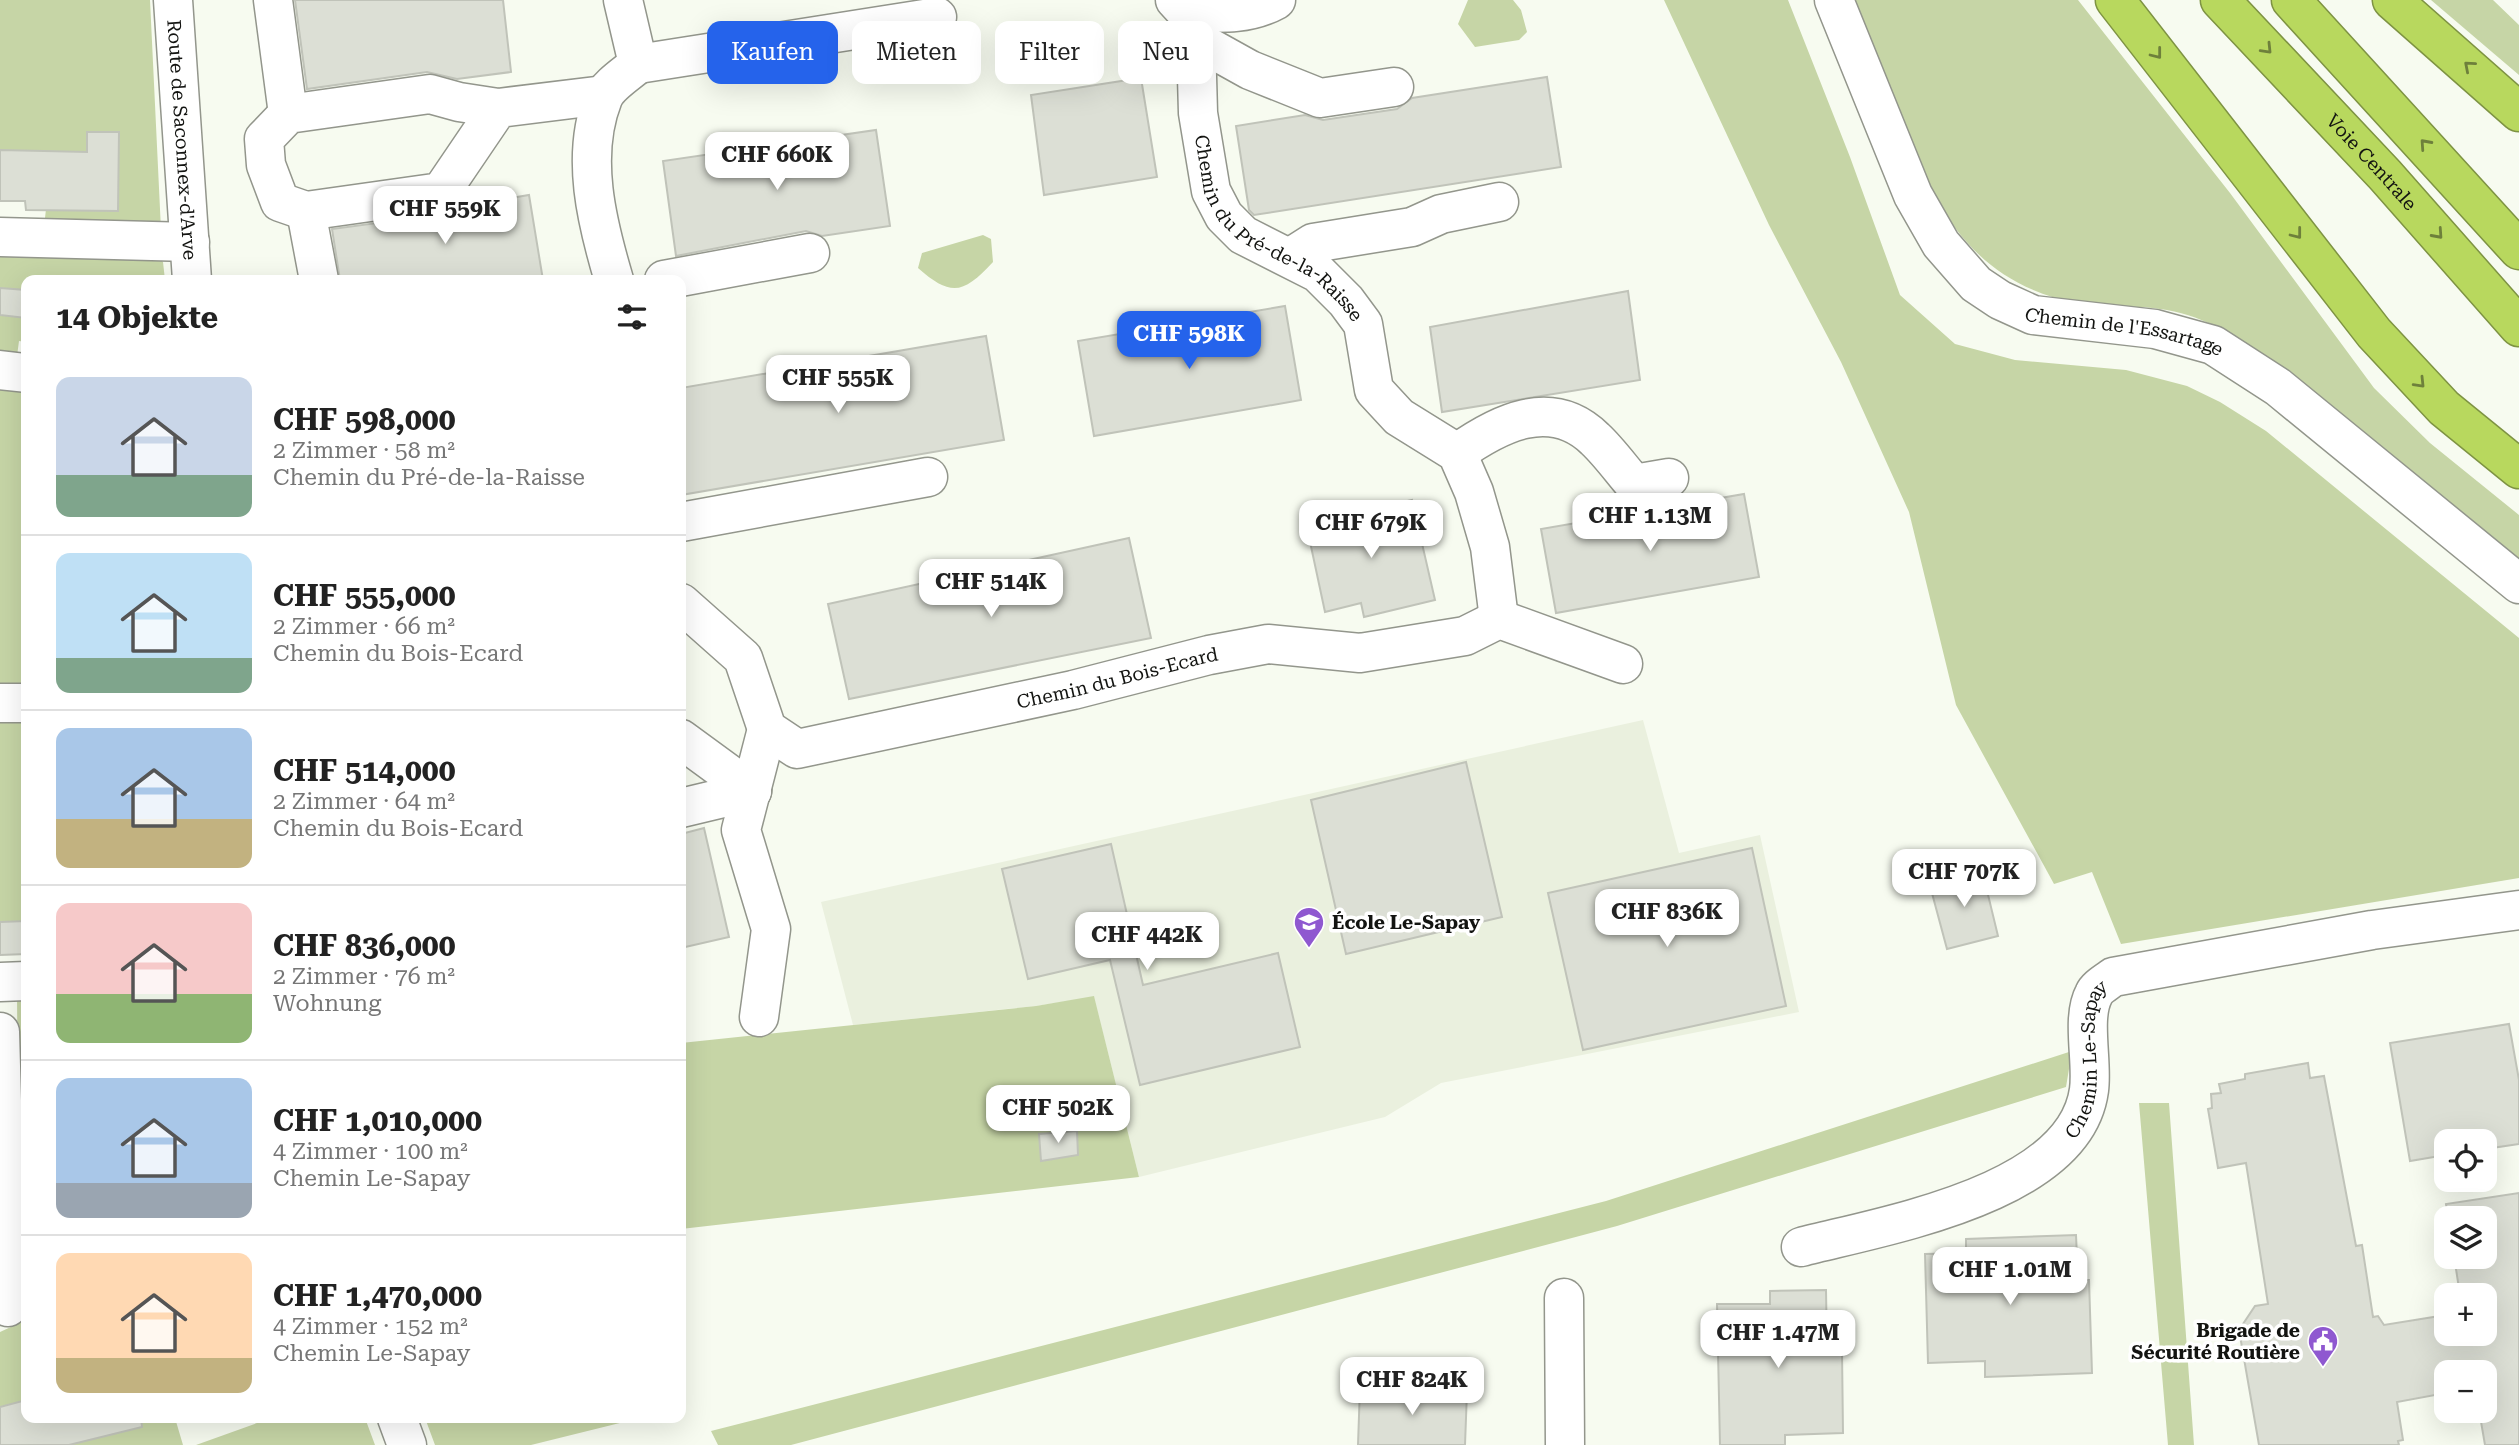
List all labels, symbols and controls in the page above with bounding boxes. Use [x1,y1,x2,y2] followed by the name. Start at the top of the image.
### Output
[163,19,202,261] street label: Route de Saconnex-d'Arve
[707,21,838,84] chip: Kaufen
[852,21,981,84] chip: Mieten
[995,21,1104,84] chip: Filter
[1118,21,1213,84] chip: Neu
[2259,41,2271,54] one-way arrow
[2149,46,2162,59] one-way arrow
[2464,62,2477,74] one-way arrow
[2322,109,2422,215] street label: Voie Centrale
[705,132,849,192] pin: CHF 660K
[1190,133,1368,326] street label: Chemin du Pré-de-la-Raisse
[2421,139,2433,152] one-way arrow
[721,141,833,168] text: CHF 660K
[373,187,517,246] pin: CHF 559K
[389,195,501,222] text: CHF 559K
[2288,226,2301,238] one-way arrow
[2430,226,2442,239] one-way arrow
[613,298,651,336] icon: filters
[56,300,218,335] text: 14 Objekte
[2021,301,2228,360] street label: Chemin de l'Essartage
[1117,312,1261,371] pin: CHF 598K
[1133,320,1245,347] text: CHF 598K
[766,356,910,415] pin: CHF 555K
[782,364,894,391] text: CHF 555K
[2412,375,2425,388] one-way arrow
[273,402,455,437] text: CHF 598,000
[112,405,196,489] icon: home
[273,437,455,464] text: 2 Zimmer · 58 m²
[273,464,585,491] text: Chemin du Pré-de-la-Raisse
[1570,494,1730,553] pin: CHF 1.13M
[1299,500,1443,560] pin: CHF 679K
[1588,502,1712,529] text: CHF 1.13M
[1315,509,1427,536] text: CHF 679K
[919,560,1063,619] pin: CHF 514K
[935,568,1047,595] text: CHF 514K
[273,578,455,613] text: CHF 555,000
[112,581,196,665] icon: home
[273,613,455,640] text: 2 Zimmer · 66 m²
[273,640,523,667] text: Chemin du Bois-Ecard
[1014,642,1220,713] street label: Chemin du Bois-Ecard
[273,753,455,788] text: CHF 514,000
[112,756,196,840] icon: home
[273,788,455,815] text: 2 Zimmer · 64 m²
[273,815,523,842] text: Chemin du Bois-Ecard
[1892,850,2036,909] pin: CHF 707K
[1908,858,2020,885] text: CHF 707K
[1595,890,1739,949] pin: CHF 836K
[1611,898,1723,925] text: CHF 836K
[1292,905,1326,949] school or university icon: École Le-Sapay
[1332,911,1481,934] place label: École Le-Sapay
[1075,912,1219,972] pin: CHF 442K
[1091,921,1203,948] text: CHF 442K
[273,928,455,963] text: CHF 836,000
[112,931,196,1015] icon: home
[273,963,455,990] text: 2 Zimmer · 76 m²
[2060,974,2112,1143] street label: Chemin Le-Sapay
[273,990,381,1017] text: Wohnung
[986,1086,1130,1145] pin: CHF 502K
[1002,1094,1114,1121] text: CHF 502K
[273,1103,482,1138] text: CHF 1,010,000
[112,1106,196,1190] icon: home
[2434,1129,2497,1423] map controls
[2434,1129,2497,1192] button: locate
[273,1138,468,1165] text: 4 Zimmer · 100 m²
[273,1165,470,1192] text: Chemin Le-Sapay
[2434,1206,2497,1269] button: layers
[1930,1248,2090,1307] pin: CHF 1.01M
[1948,1256,2072,1283] text: CHF 1.01M
[273,1278,482,1313] text: CHF 1,470,000
[112,1281,196,1365] icon: home
[2434,1283,2497,1346] button: +
[1698,1310,1858,1370] pin: CHF 1.47M
[273,1313,468,1340] text: 4 Zimmer · 152 m²
[1716,1319,1840,1346] text: CHF 1.47M
[2131,1319,2300,1364] place label: Brigade de Sécurité Routière
[2306,1324,2340,1368] public building icon: Brigade de Sécurité Routière
[273,1340,470,1367] text: Chemin Le-Sapay
[1340,1358,1484,1417] pin: CHF 824K
[2434,1360,2497,1423] button: −
[1356,1366,1468,1393] text: CHF 824K

